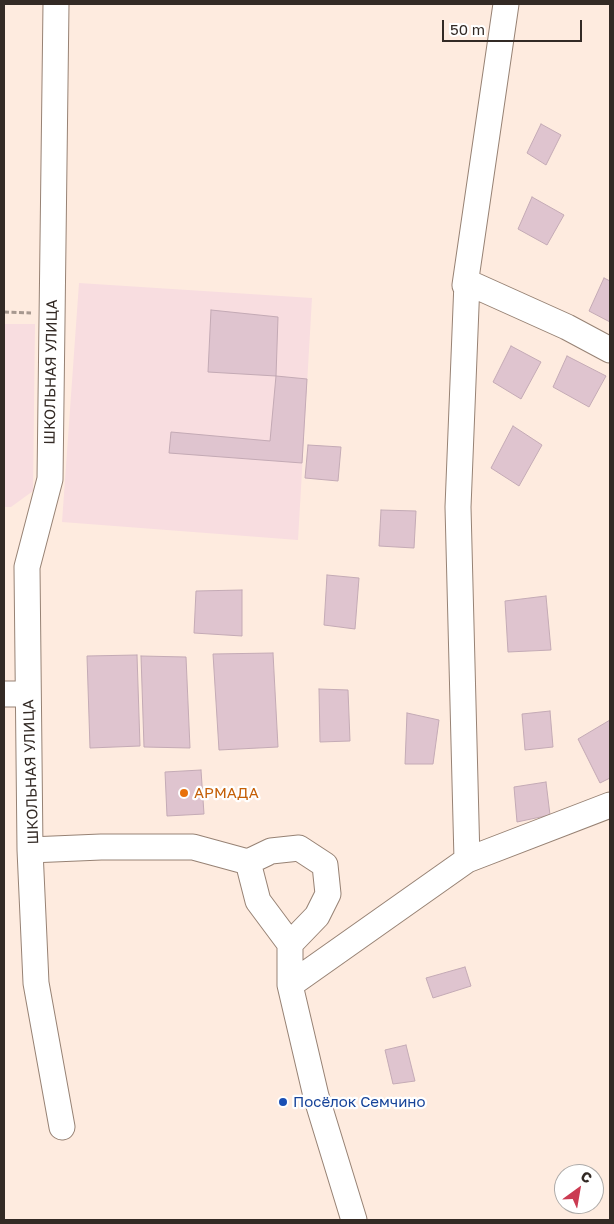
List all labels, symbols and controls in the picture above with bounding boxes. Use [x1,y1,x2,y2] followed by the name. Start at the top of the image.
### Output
[444,10,584,42] scale bar
[450,20,485,38] text: 50 m
[41,299,61,445] street label: ШКОЛЬНАЯ УЛИЦА
[19,699,43,845] street label: ШКОЛЬНАЯ УЛИЦА
[194,784,259,802] place label: АРМАДА
[178,787,190,799] marker: АРМАДА
[293,1093,425,1111] place label: Посёлок Семчино
[277,1096,289,1108] marker: Посёлок Семчино
[554,1164,604,1214] north arrow
[578,1167,595,1187] text: С

